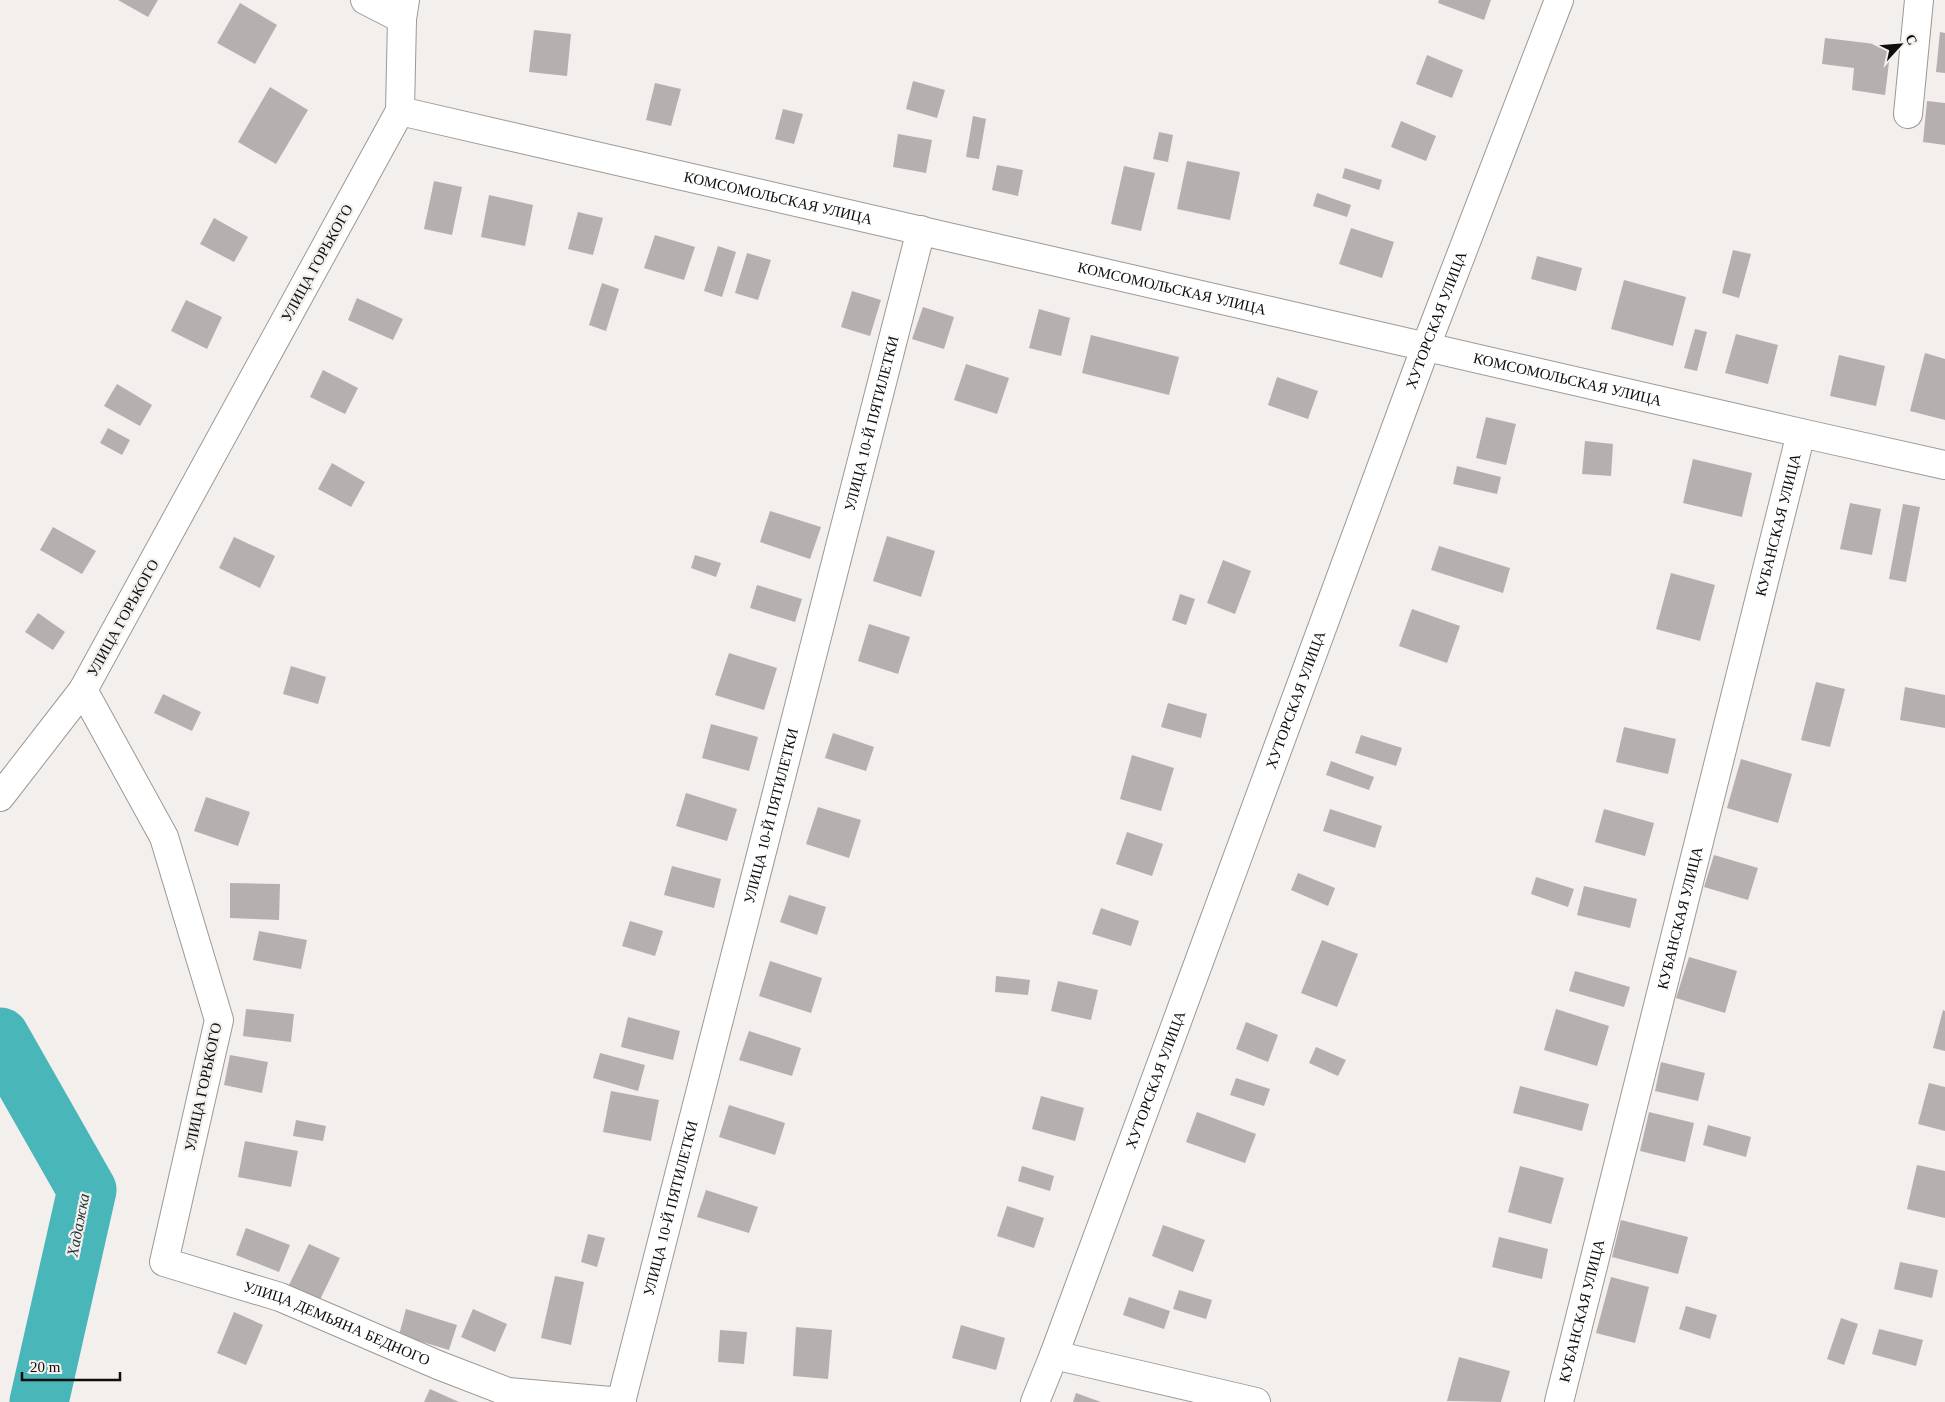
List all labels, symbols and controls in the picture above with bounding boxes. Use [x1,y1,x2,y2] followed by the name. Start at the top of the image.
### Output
[1875,20,1925,70] north arrow
[1902,32,1920,47] text: С
[682,169,874,227] street label: КОМСОМОЛЬСКАЯ УЛИЦА
[278,202,356,324] street label: УЛИЦА ГОРЬКОГО
[1403,249,1470,391] street label: ХУТОРСКАЯ УЛИЦА
[1076,259,1268,318] street label: КОМСОМОЛЬСКАЯ УЛИЦА
[841,334,902,513] street label: УЛИЦА 10-Й ПЯТИЛЕТКИ
[1472,350,1663,409] street label: КОМСОМОЛЬСКАЯ УЛИЦА
[1752,452,1804,598] street label: КУБАНСКАЯ УЛИЦА
[84,557,162,679] street label: УЛИЦА ГОРЬКОГО
[1263,628,1328,771] street label: ХУТОРСКАЯ УЛИЦА
[741,726,801,905] street label: УЛИЦА 10-Й ПЯТИЛЕТКИ
[1654,845,1705,991] street label: КУБАНСКАЯ УЛИЦА
[1123,1008,1188,1151] street label: ХУТОРСКАЯ УЛИЦА
[182,1021,224,1153] street label: УЛИЦА ГОРЬКОГО
[640,1119,701,1298] street label: УЛИЦА 10-Й ПЯТИЛЕТКИ
[63,1192,92,1259] water label: Хадажка
[1556,1238,1607,1384] street label: КУБАНСКАЯ УЛИЦА
[242,1278,433,1369] street label: УЛИЦА ДЕМЬЯНА БЕДНОГО
[22,1350,120,1382] scale bar
[30,1359,61,1375] text: 20 m

